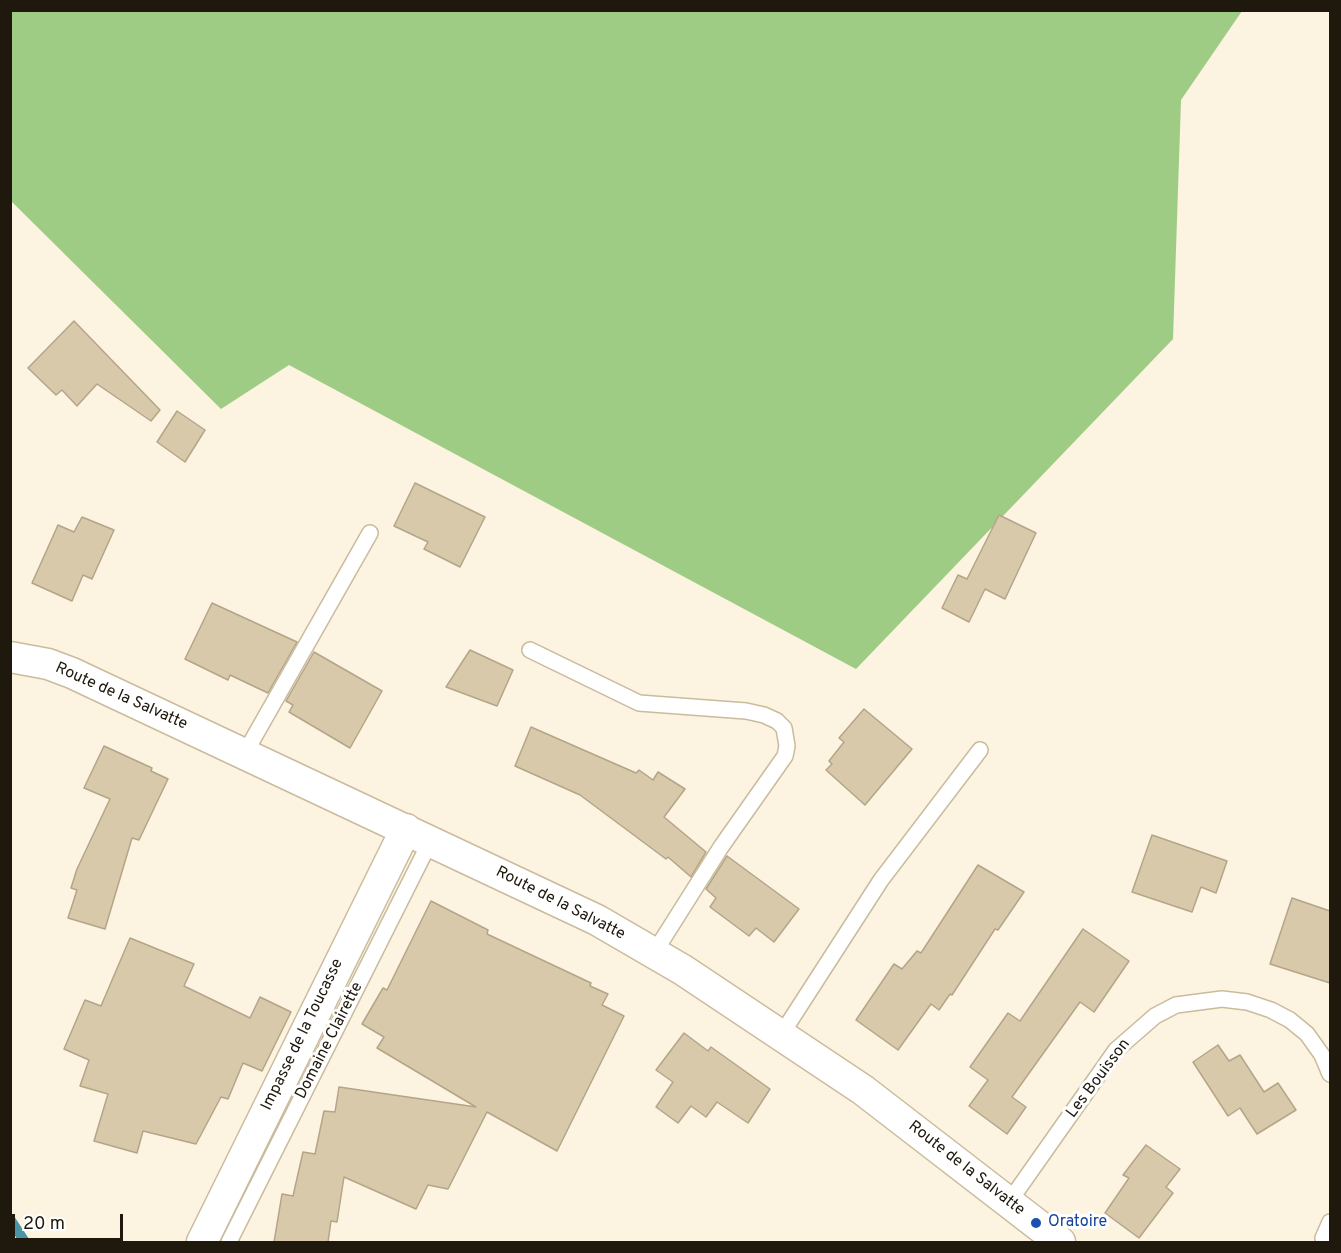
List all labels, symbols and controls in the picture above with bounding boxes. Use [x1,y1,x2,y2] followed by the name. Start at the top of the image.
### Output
[52,659,190,735] street label: Route de la Salvatte
[492,863,628,945] street label: Route de la Salvatte
[258,956,348,1114] street label: Impasse de la Toucasse
[292,979,368,1103] street label: Domaine Clairette
[1063,1036,1135,1122] street label: Les Bouisson
[904,1118,1028,1220] street label: Route de la Salvatte
[15,1202,126,1240] scale bar
[23,1213,65,1236] text: 20 m
[1048,1213,1107,1233] place label: Oratoire
[1029,1216,1043,1230] marker: Oratoire

